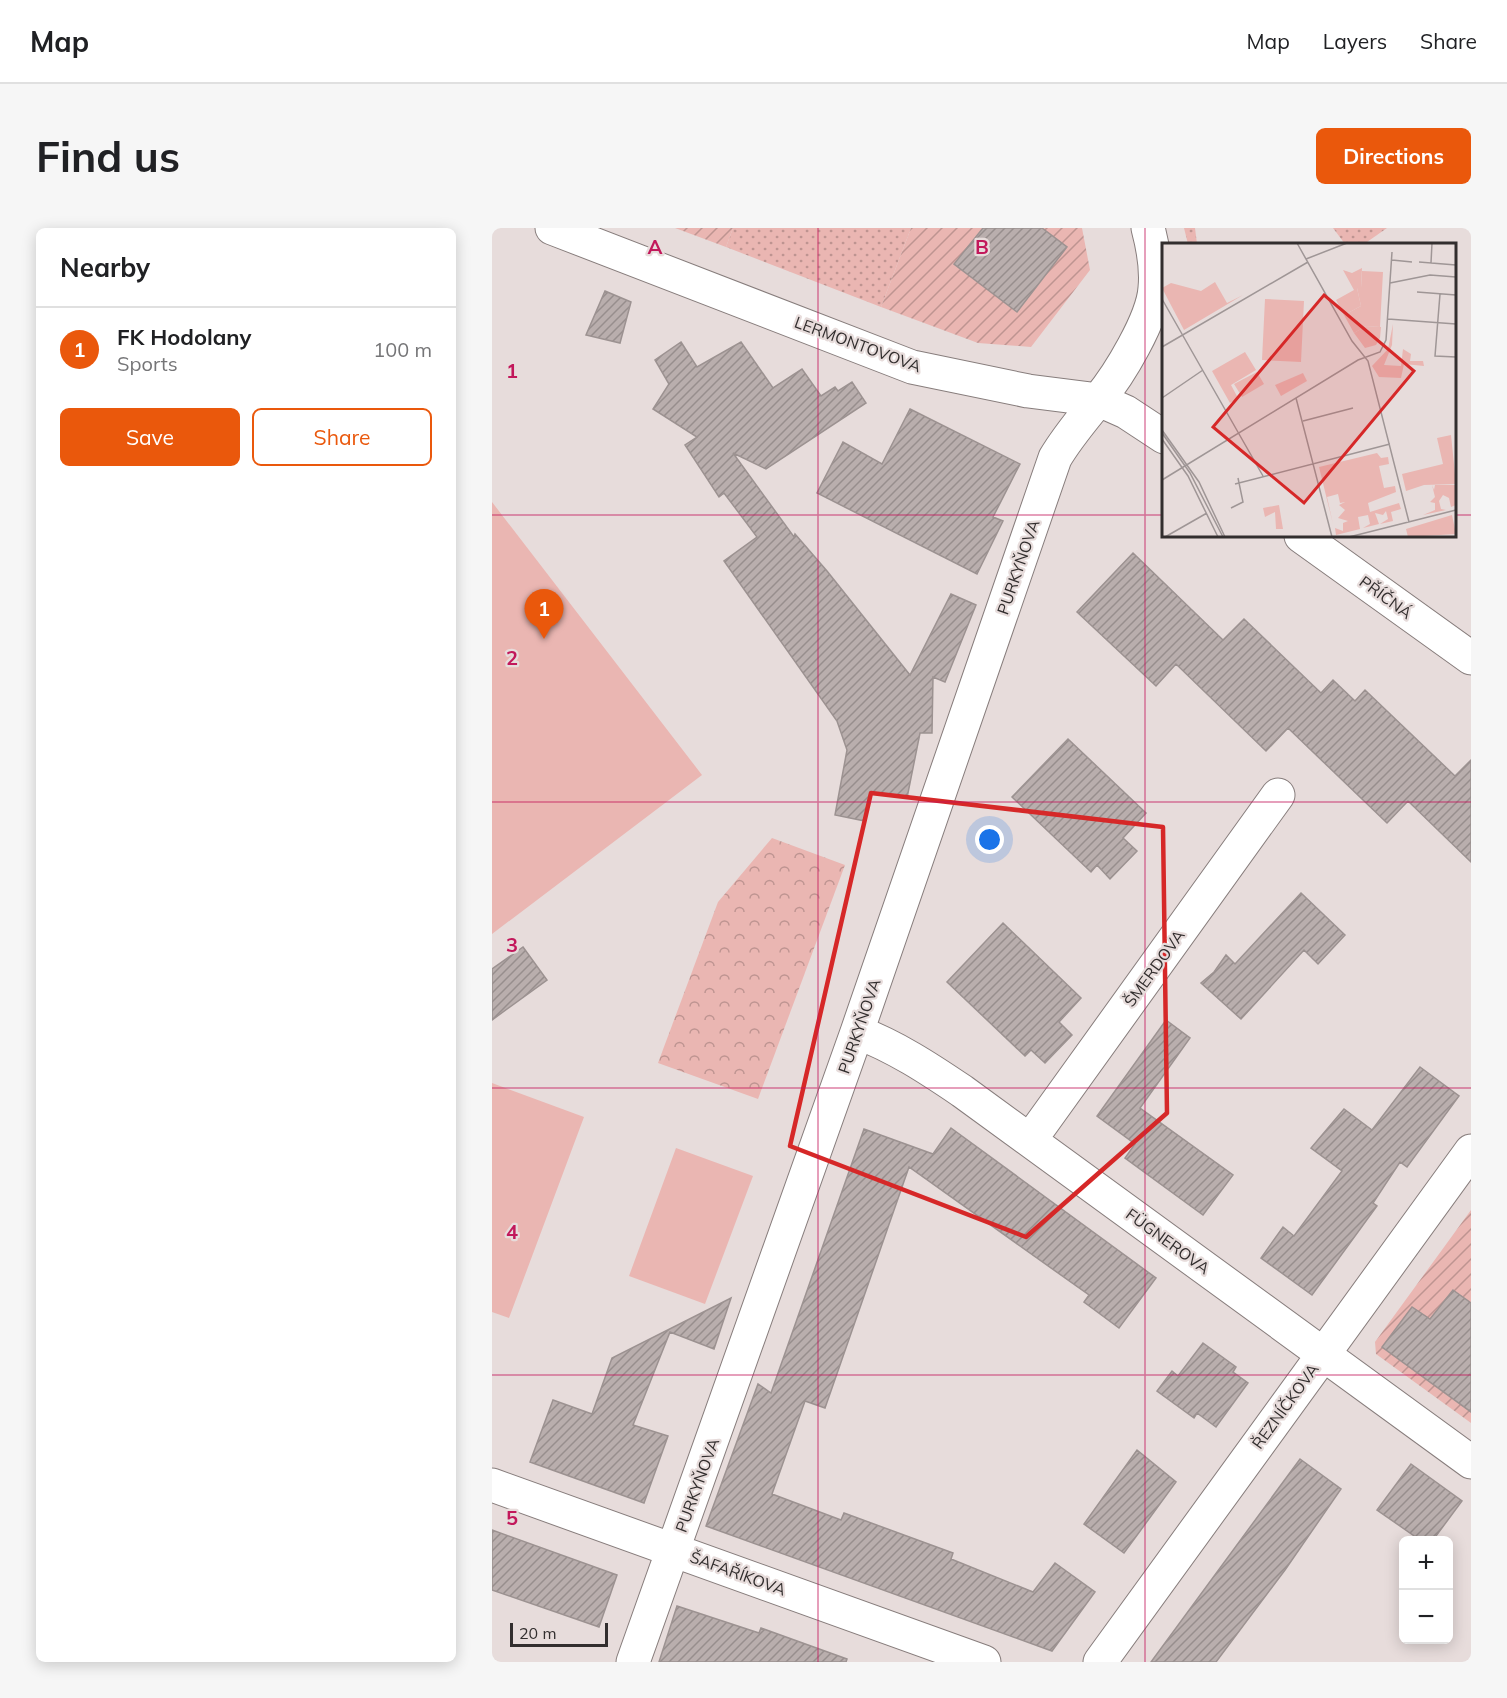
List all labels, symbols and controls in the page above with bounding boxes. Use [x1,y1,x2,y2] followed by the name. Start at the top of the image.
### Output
[30,24,89,59] text: Map
[1247,28,1290,54] text: Map
[1323,28,1387,54] text: Layers
[1420,28,1477,54] text: Share
[1316,128,1471,184] button: Directions
[36,130,180,183] text: Find us
[648,234,663,259] text: A
[975,234,989,259] text: B
[1162,243,1456,537] inset map
[60,251,150,284] text: Nearby
[792,312,924,376] street label: LERMONTOVOVA
[117,323,251,351] text: FK Hodolany
[74,337,86,362] text: 1
[373,337,432,362] text: 100 m
[117,351,178,376] text: Sports
[506,358,518,383] text: 1
[60,408,240,466] button: Save
[252,408,432,466] button: Share
[992,517,1044,617] street label: PURKYŇOVA
[1356,571,1416,623] street label: PŘÍČNÁ
[524,590,564,639] pin: 1
[506,645,518,670] text: 2
[975,825,1004,854] your location
[1119,925,1189,1010] street label: ŠMERDOVA
[506,932,518,957] text: 3
[833,976,885,1076] street label: PURKYŇOVA
[1122,1204,1214,1278] street label: FÜGNEROVA
[506,1219,518,1244] text: 4
[1247,1359,1323,1453] street label: ŘEZNÍČKOVA
[671,1435,723,1535] street label: PURKYŇOVA
[506,1505,518,1530] text: 5
[1399,1536,1453,1644] map controls
[1399,1536,1453,1590] button: +
[687,1546,789,1600] street label: ŠAFAŘÍKOVA
[1399,1590,1453,1644] button: −
[510,1620,608,1648] scale bar
[519,1623,556,1643] text: 20 m

